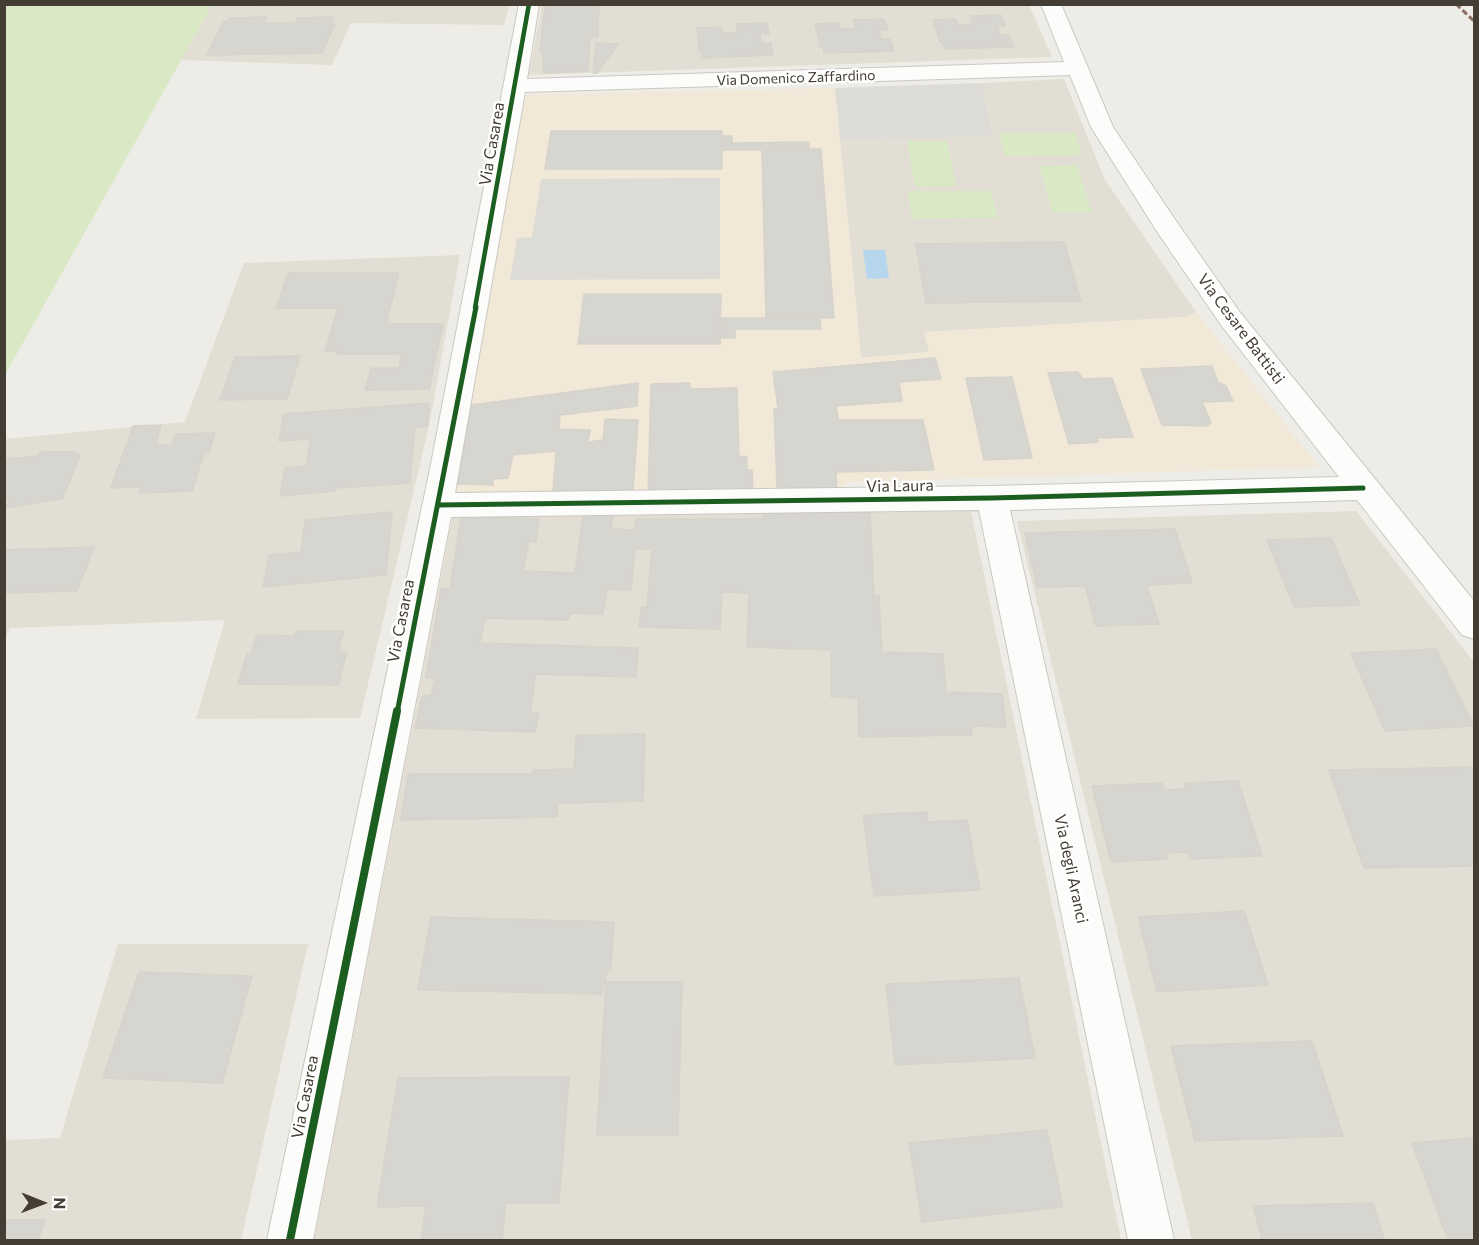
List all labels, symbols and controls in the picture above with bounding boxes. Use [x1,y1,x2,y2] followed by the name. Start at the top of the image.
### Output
[716,67,876,89] street label: Via Domenico Zaffardino
[475,101,509,187] street label: Via Casarea
[1193,270,1289,388] street label: Via Cesare Battisti
[866,476,934,496] street label: Via Laura
[384,578,418,664] street label: Via Casarea
[1050,813,1092,925] street label: Via degli Aranci
[288,1054,322,1140] street label: Via Casarea
[12,1173,72,1233] north arrow
[51,1197,70,1209] text: N

